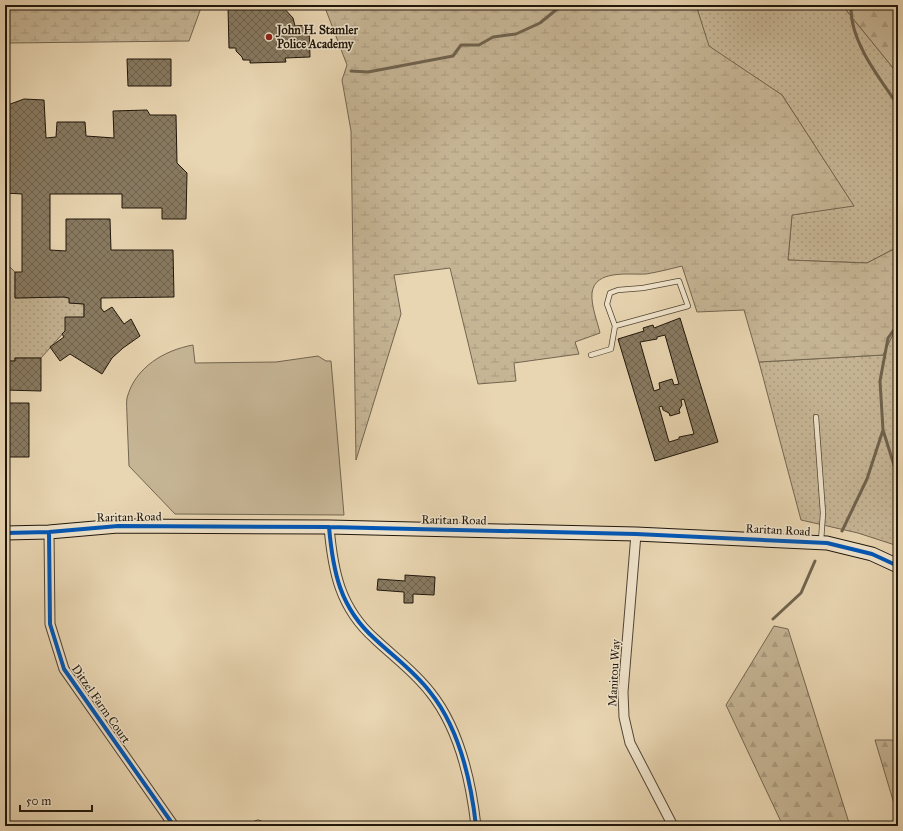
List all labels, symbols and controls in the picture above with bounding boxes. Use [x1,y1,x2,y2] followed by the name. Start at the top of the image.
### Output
[275,23,358,52] place label: John H. Stamler Police Academy
[264,32,274,42] marker: John H. Stamler Police Academy
[96,509,162,525] street label: Raritan Road
[421,512,487,528] street label: Raritan Road
[745,521,811,539] street label: Raritan Road
[605,638,623,707] street label: Manitou Way
[69,662,134,747] street label: Ditzel Farm Court
[20,787,92,813] scale bar
[26,794,51,808] text: 50 m

